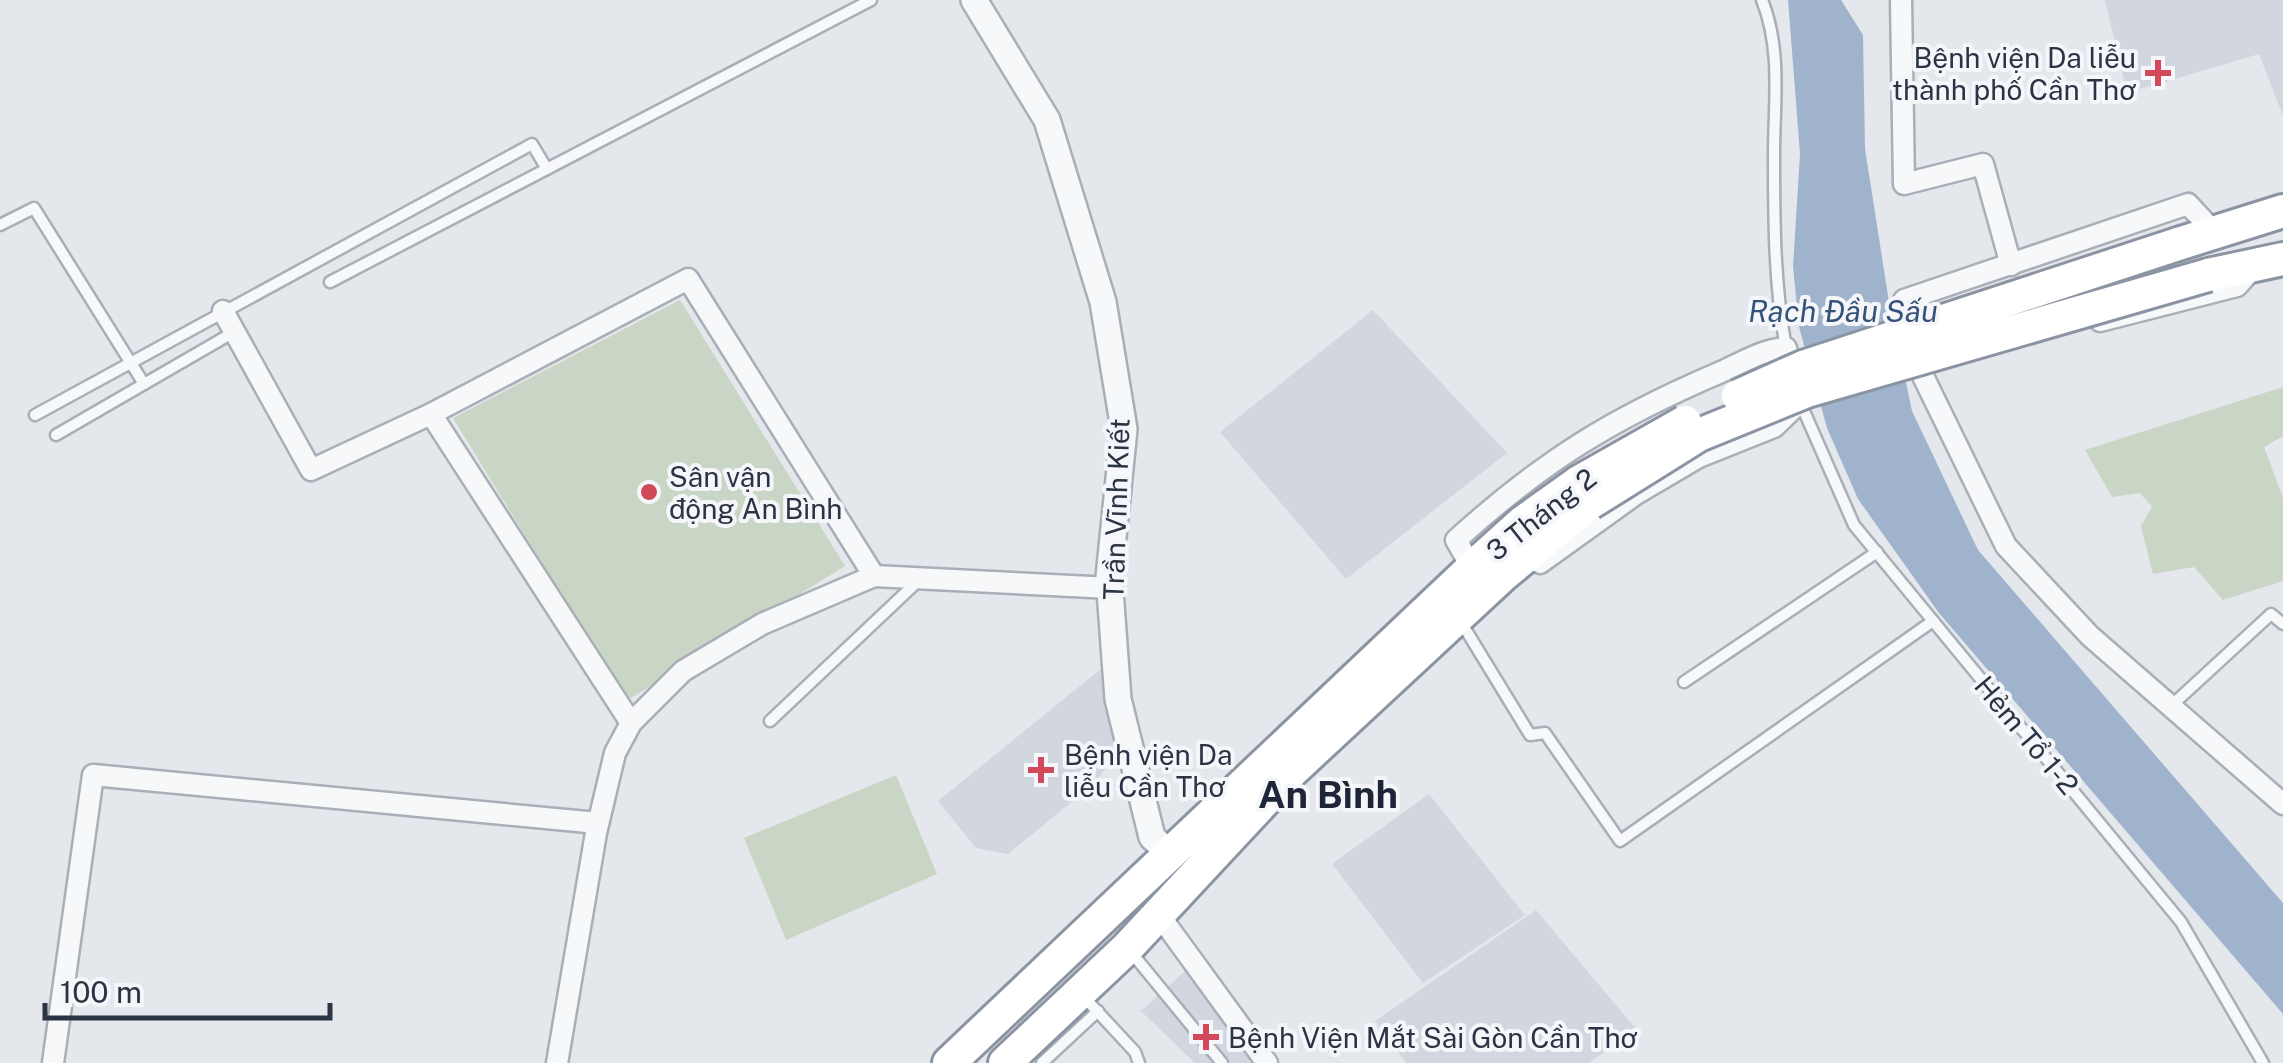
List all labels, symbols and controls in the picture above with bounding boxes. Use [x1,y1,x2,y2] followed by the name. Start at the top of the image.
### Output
[1892,41,2136,106] place label: Bệnh viện Da liễu thành phố Cần Thơ
[2145,60,2171,86] marker: Bệnh viện Da liễu thành phố Cần Thơ
[1748,293,1938,329] water label: Rạch Đầu Sấu
[1096,418,1136,600] street label: Trần Vĩnh Kiết
[669,460,842,525] place label: Sân vận động An Bình
[1480,461,1602,567] street label: 3 Tháng 2
[638,481,660,503] marker: Sân vận động An Bình
[1968,669,2086,801] street label: Hẻm Tổ 1-2
[1064,738,1232,803] place label: Bệnh viện Da liễu Cần Thơ
[1028,757,1054,783] marker: Bệnh viện Da liễu Cần Thơ
[1258,772,1398,817] district label: An Bình
[45,958,330,1020] scale bar
[60,974,142,1010] text: 100 m
[1228,1021,1638,1054] place label: Bệnh Viện Mắt Sài Gòn Cần Thơ
[1193,1024,1219,1050] marker: Bệnh Viện Mắt Sài Gòn Cần Thơ

